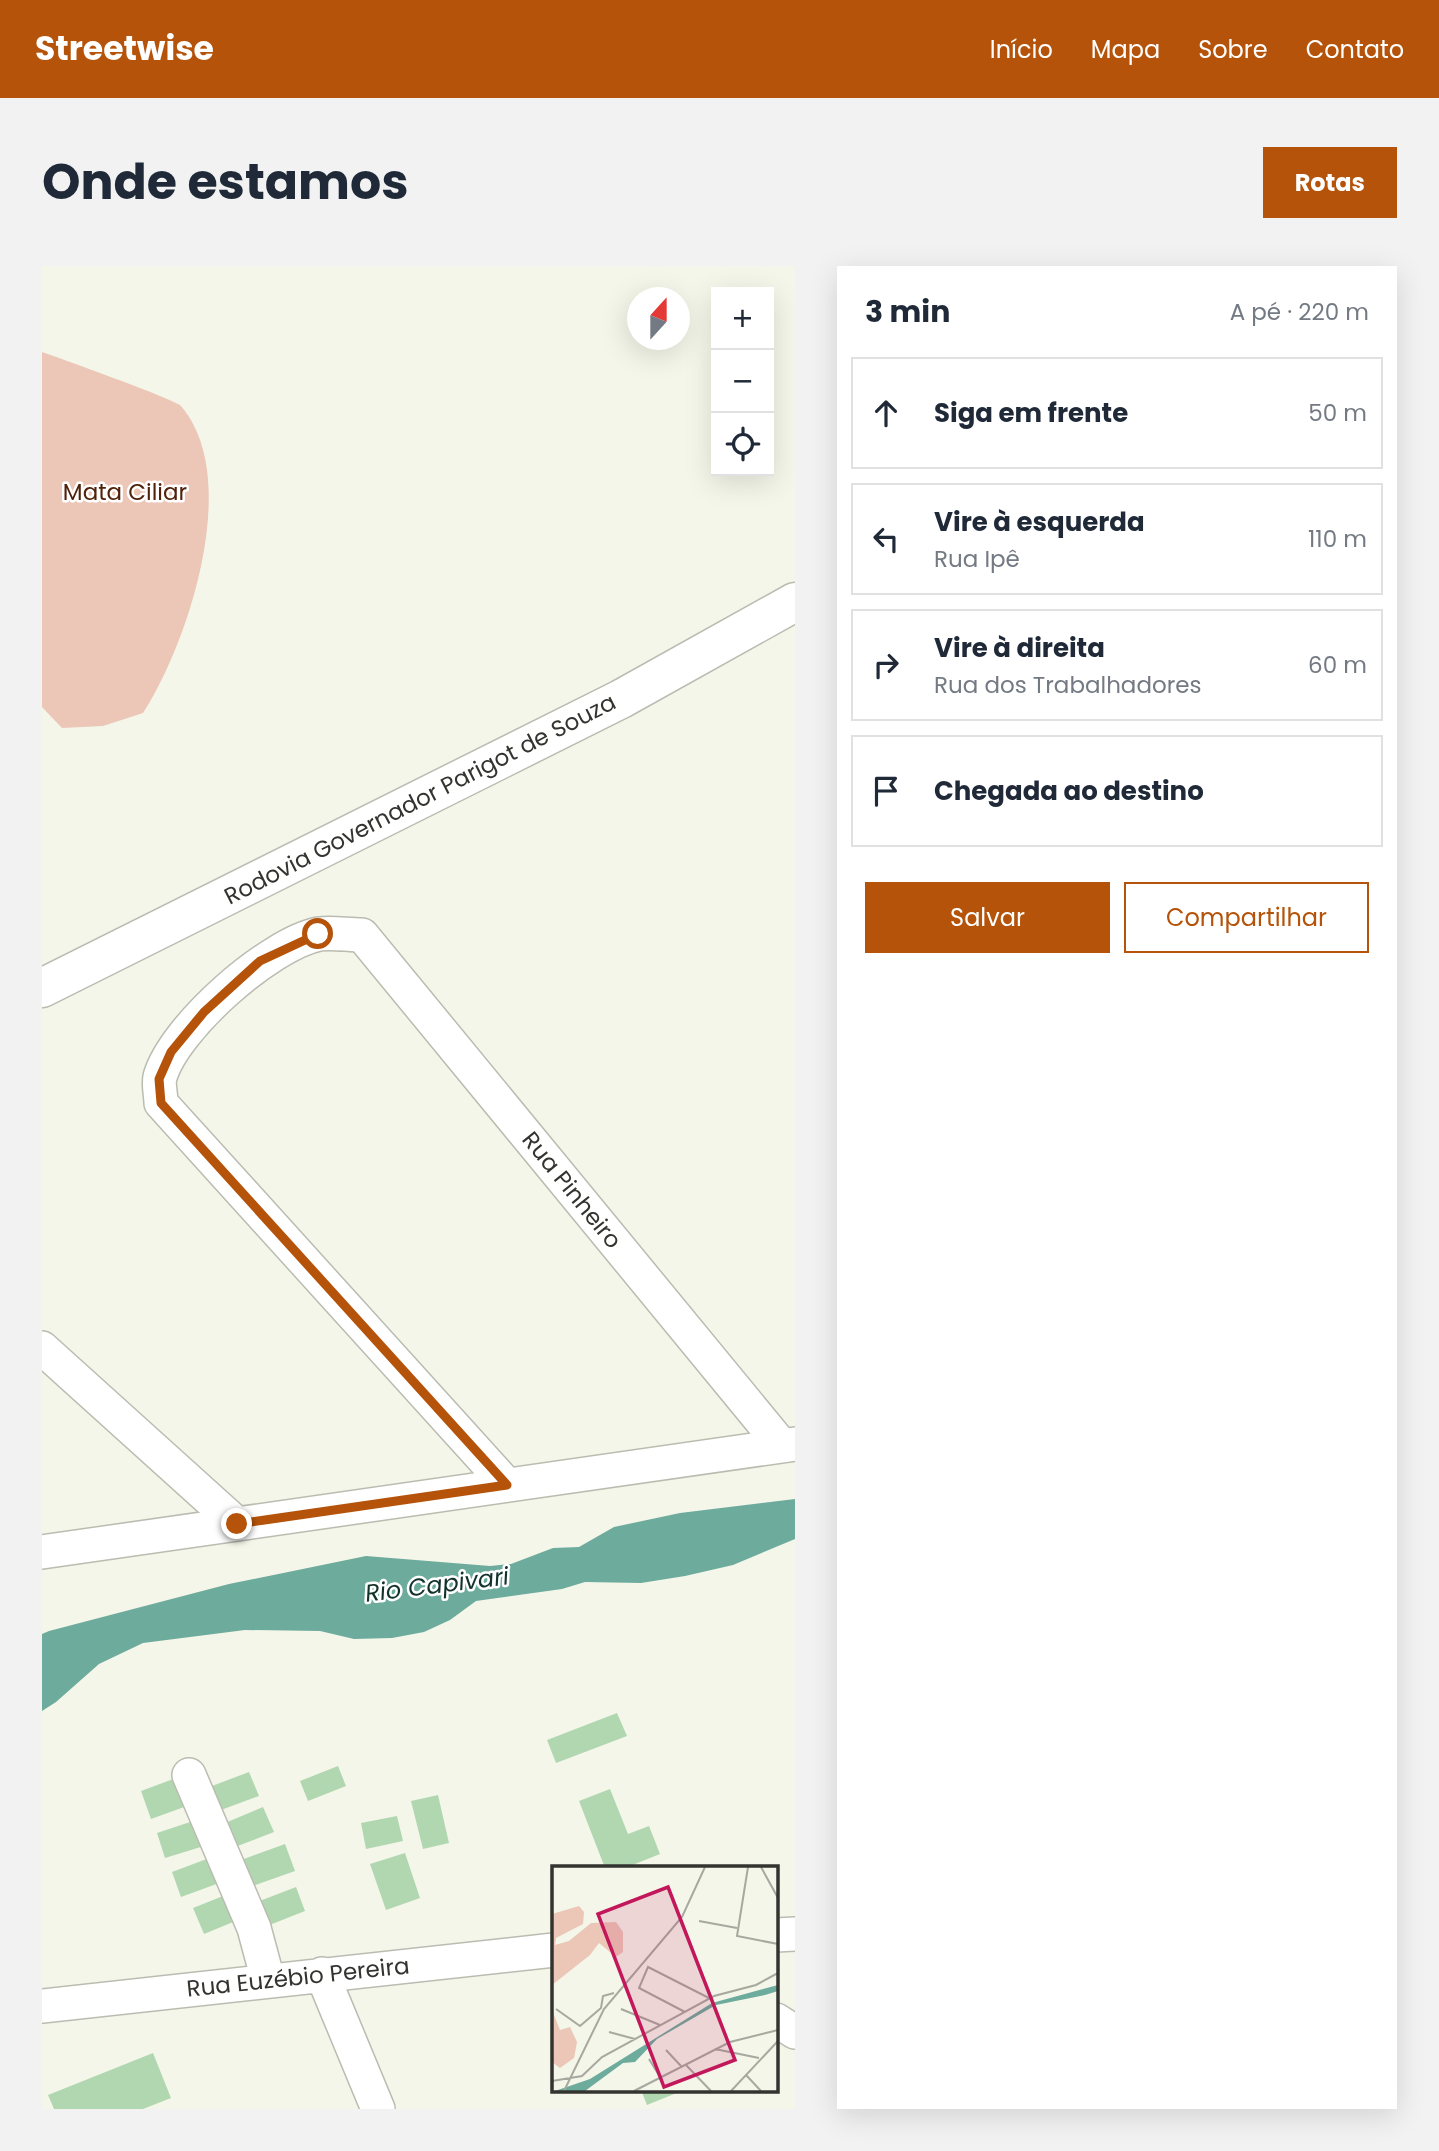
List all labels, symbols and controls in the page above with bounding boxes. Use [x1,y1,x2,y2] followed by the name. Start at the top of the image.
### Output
[35,25,214,72] text: Streetwise
[990,33,1053,66] text: Início
[1091,33,1160,66] text: Mapa
[1198,33,1268,66] text: Sobre
[1306,33,1404,66] text: Contato
[1263,147,1397,218] button: Rotas
[42,148,409,216] text: Onde estamos
[627,287,690,350] north arrow
[711,287,774,476] map controls
[711,287,774,350] button: +
[865,290,950,333] text: 3 min
[1230,296,1369,328] text: A pé · 220 m
[711,350,774,413] button: −
[867,394,905,432] icon: ahead
[934,395,1128,431] text: Siga em frente
[1308,397,1367,429] text: 50 m
[711,413,774,476] button: locate
[63,476,187,508] park label: Mata Ciliar
[934,504,1145,540] text: Vire à esquerda
[867,520,905,558] icon: left
[1308,523,1367,555] text: 110 m
[934,543,1020,575] text: Rua Ipê
[934,630,1105,666] text: Vire à direita
[867,646,905,684] icon: right
[1308,649,1367,681] text: 60 m
[934,669,1202,701] text: Rua dos Trabalhadores
[219,686,621,912] street label: Rodovia Governador Parigot de Souza
[867,772,905,810] icon: arrive
[934,773,1204,809] text: Chegada ao destino
[865,882,1110,953] button: Salvar
[1124,882,1369,953] button: Compartilhar
[302,918,333,949] route start
[515,1125,629,1255] street label: Rua Pinheiro
[221,1508,252,1539] route end
[363,1559,512,1610] water label: Rio Capivari
[552,1866,778,2092] inset map
[185,1949,411,2005] street label: Rua Euzébio Pereira

